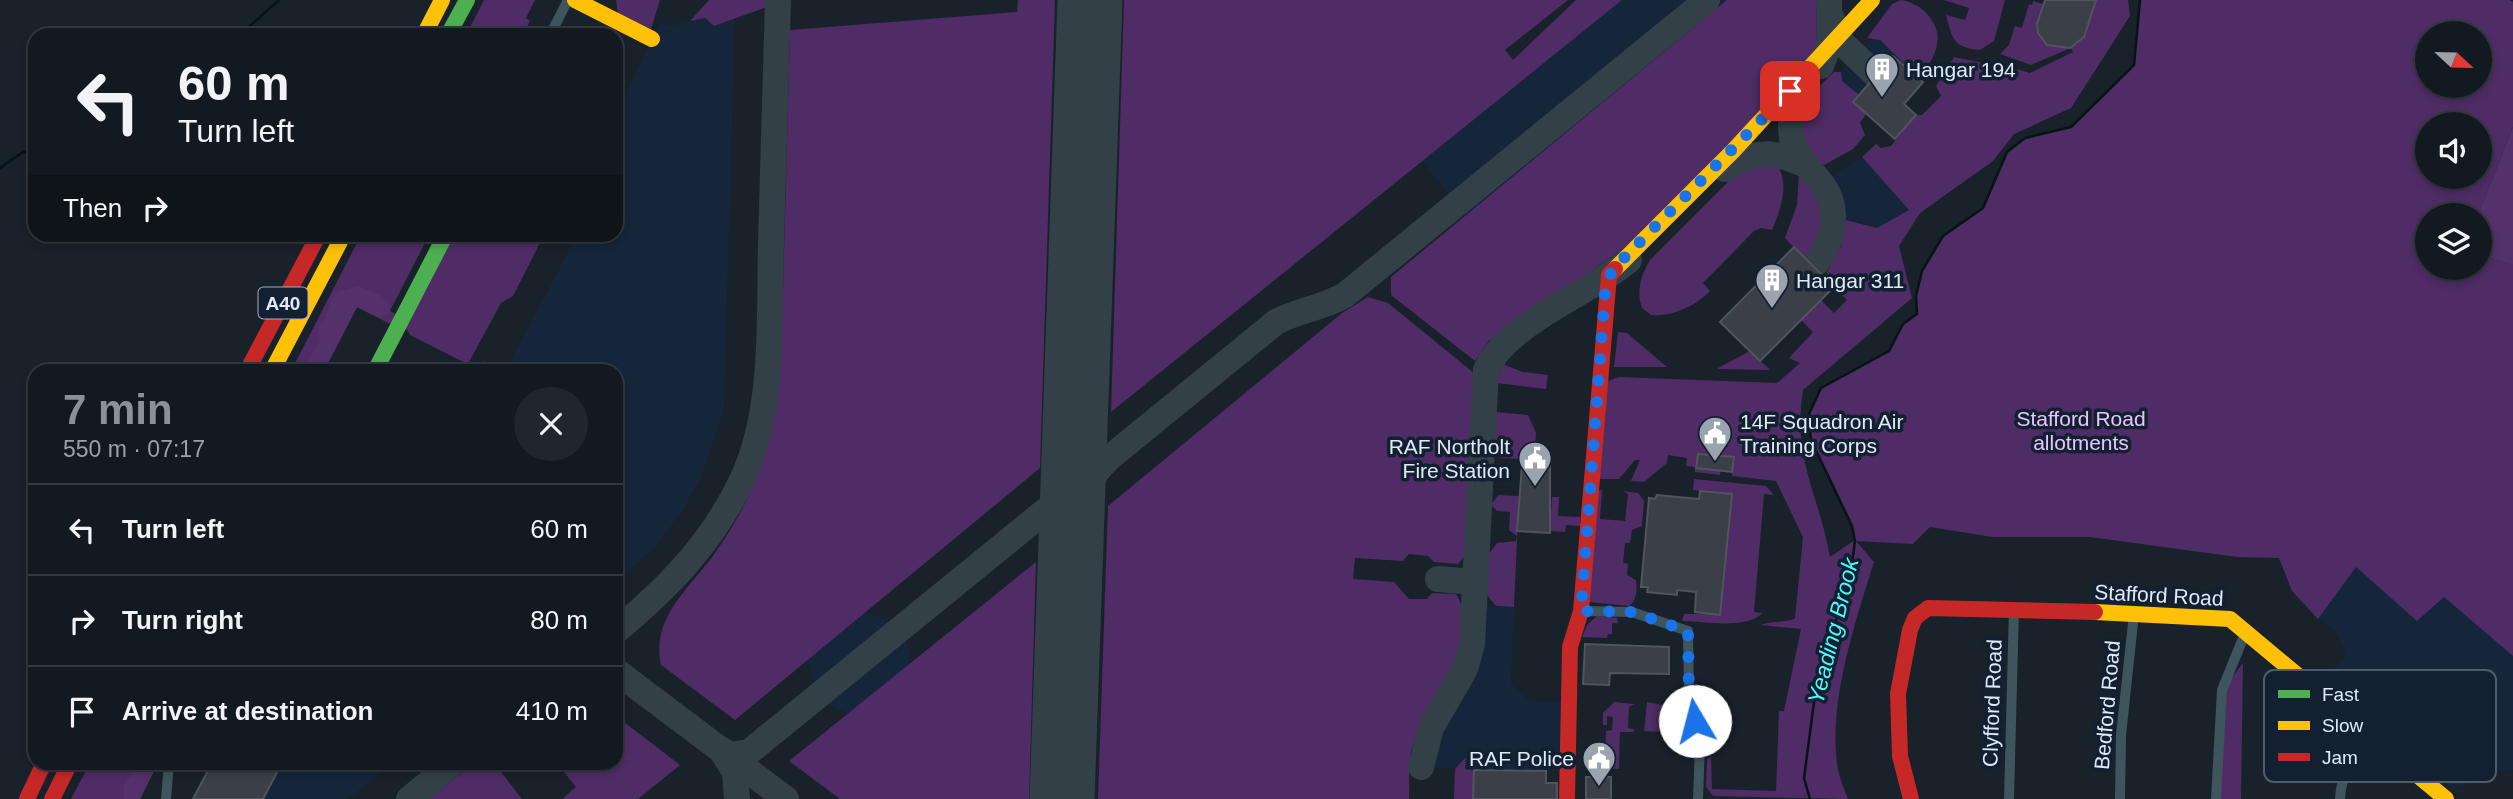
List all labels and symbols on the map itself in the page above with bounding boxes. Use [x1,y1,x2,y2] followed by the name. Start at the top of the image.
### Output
[2415,21,2492,98] north arrow
[1863,50,1901,99] building icon: Hangar 194
[1906,58,2016,81] place label: Hangar 194
[1760,61,1820,121] pin
[1753,261,1791,310] building icon: Hangar 311
[1796,269,1904,292] place label: Hangar 311
[258,288,308,318] road number: A40
[2016,407,2146,454] park label: Stafford Road allotments
[1740,410,1903,457] place label: 14F Squadron Air Training Corps
[1696,414,1734,463] public building icon: 14F Squadron Air Training Corps
[1389,435,1510,482] place label: RAF Northolt Fire Station
[1516,439,1554,488] public building icon: RAF Northolt Fire Station
[1802,554,1864,707] water label: Yeading Brook
[2094,580,2224,610] street label: Stafford Road
[1978,639,2006,767] street label: Clyfford Road
[2090,639,2124,771] street label: Bedford Road
[2264,670,2496,782] legend
[1658,684,1732,758] position arrow
[2322,684,2360,705] text: Fast
[2322,715,2363,736] text: Slow
[1580,739,1618,788] public building icon: RAF Police
[1469,747,1574,770] place label: RAF Police
[2322,747,2358,768] text: Jam

